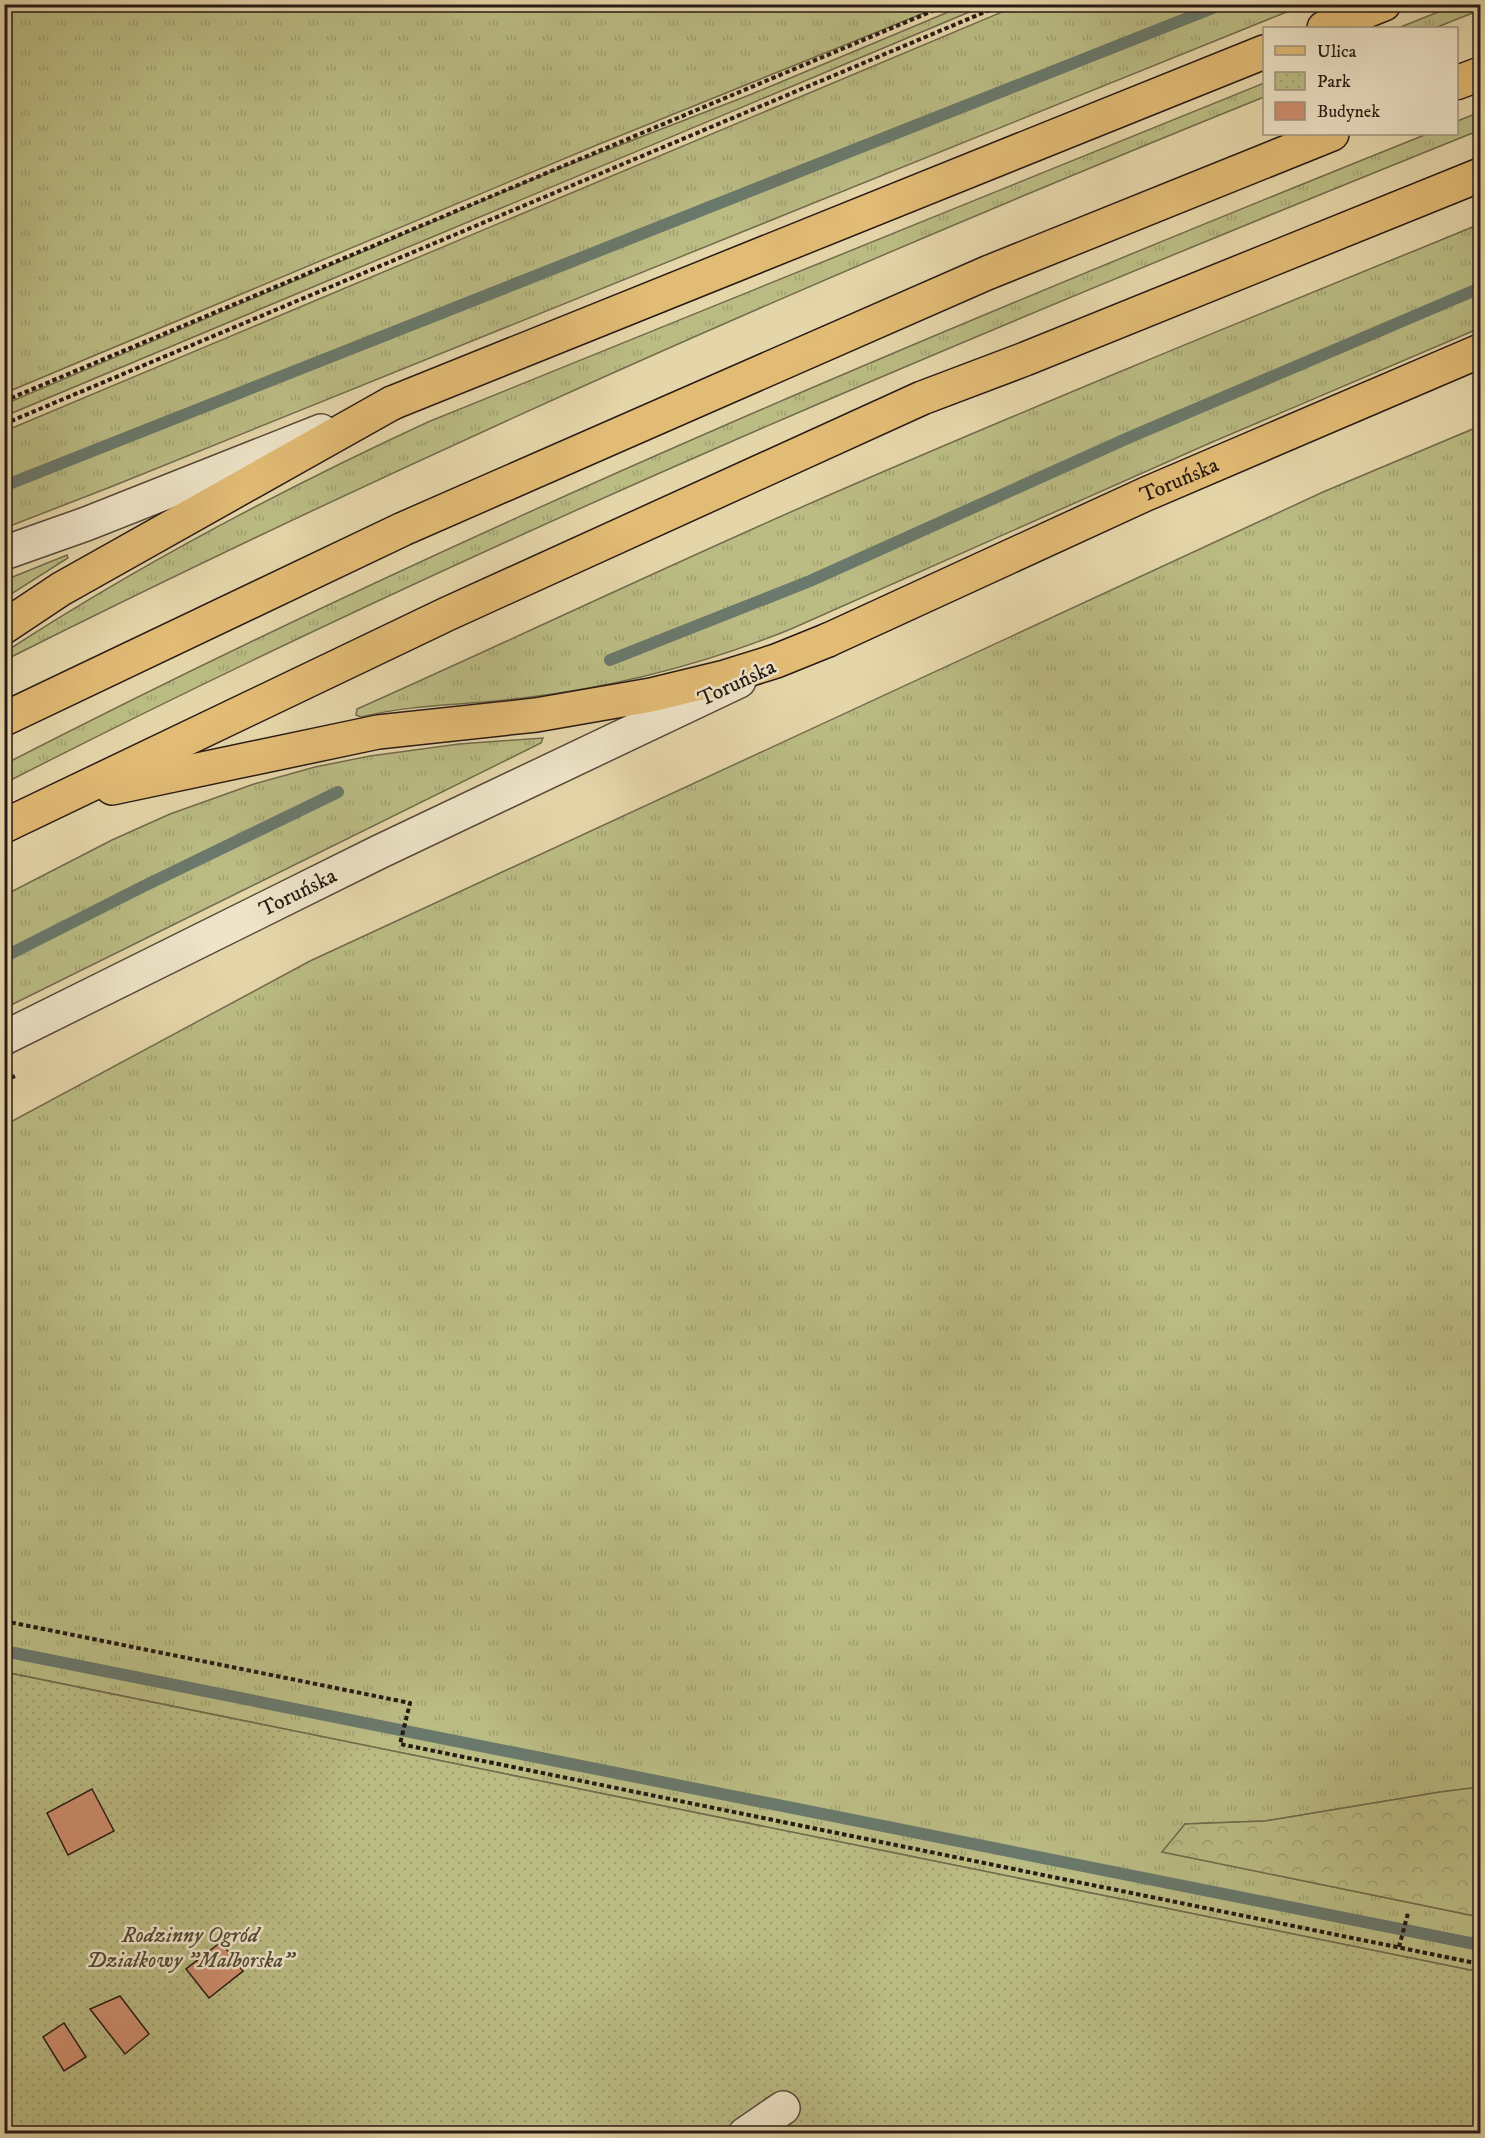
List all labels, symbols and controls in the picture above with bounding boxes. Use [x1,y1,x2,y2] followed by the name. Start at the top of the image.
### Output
[1263,27,1458,135] legend
[1317,41,1357,63] text: Ulica
[1317,71,1351,93] text: Park
[1317,101,1380,123] text: Budynek
[1136,451,1223,509] street label: Toruńska
[694,653,781,713] street label: Toruńska
[255,861,342,923] street label: Toruńska
[87,1922,296,1974] park label: Rodzinny Ogród Działkowy "Malborska"

